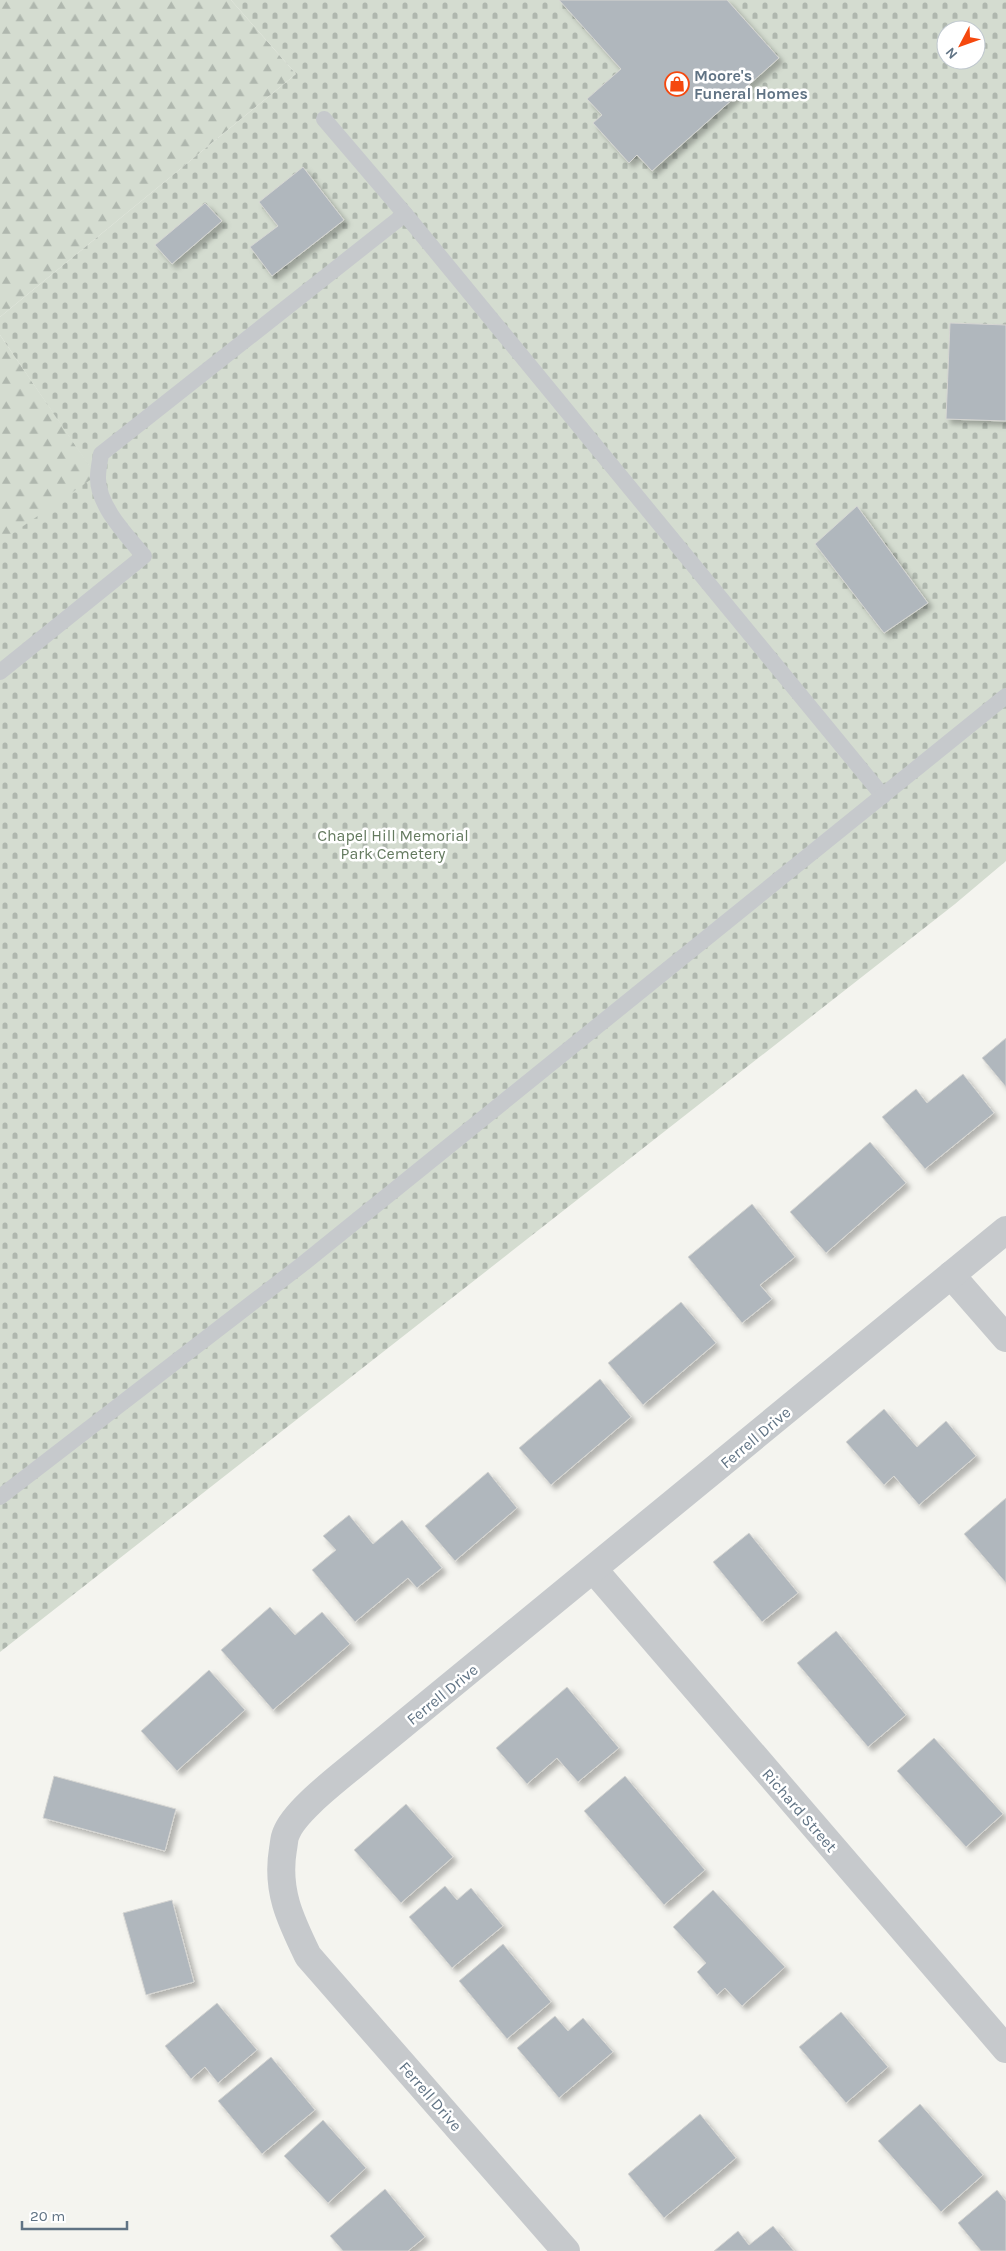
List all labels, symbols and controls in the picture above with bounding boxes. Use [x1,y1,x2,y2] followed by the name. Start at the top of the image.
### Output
[936,20,986,70] north arrow
[942,44,961,63] text: N
[694,66,808,103] place label: Moore's Funeral Homes
[664,71,690,97] shop icon: Moore's Funeral Homes
[317,826,469,863] park label: Chapel Hill Memorial Park Cemetery
[716,1402,794,1472] street label: Ferrell Drive
[403,1660,482,1729] street label: Ferrell Drive
[758,1765,841,1856] street label: Richard Street
[395,2058,466,2135] street label: Ferrell Drive
[22,2198,128,2230] scale bar
[30,2207,65,2225] text: 20 m

